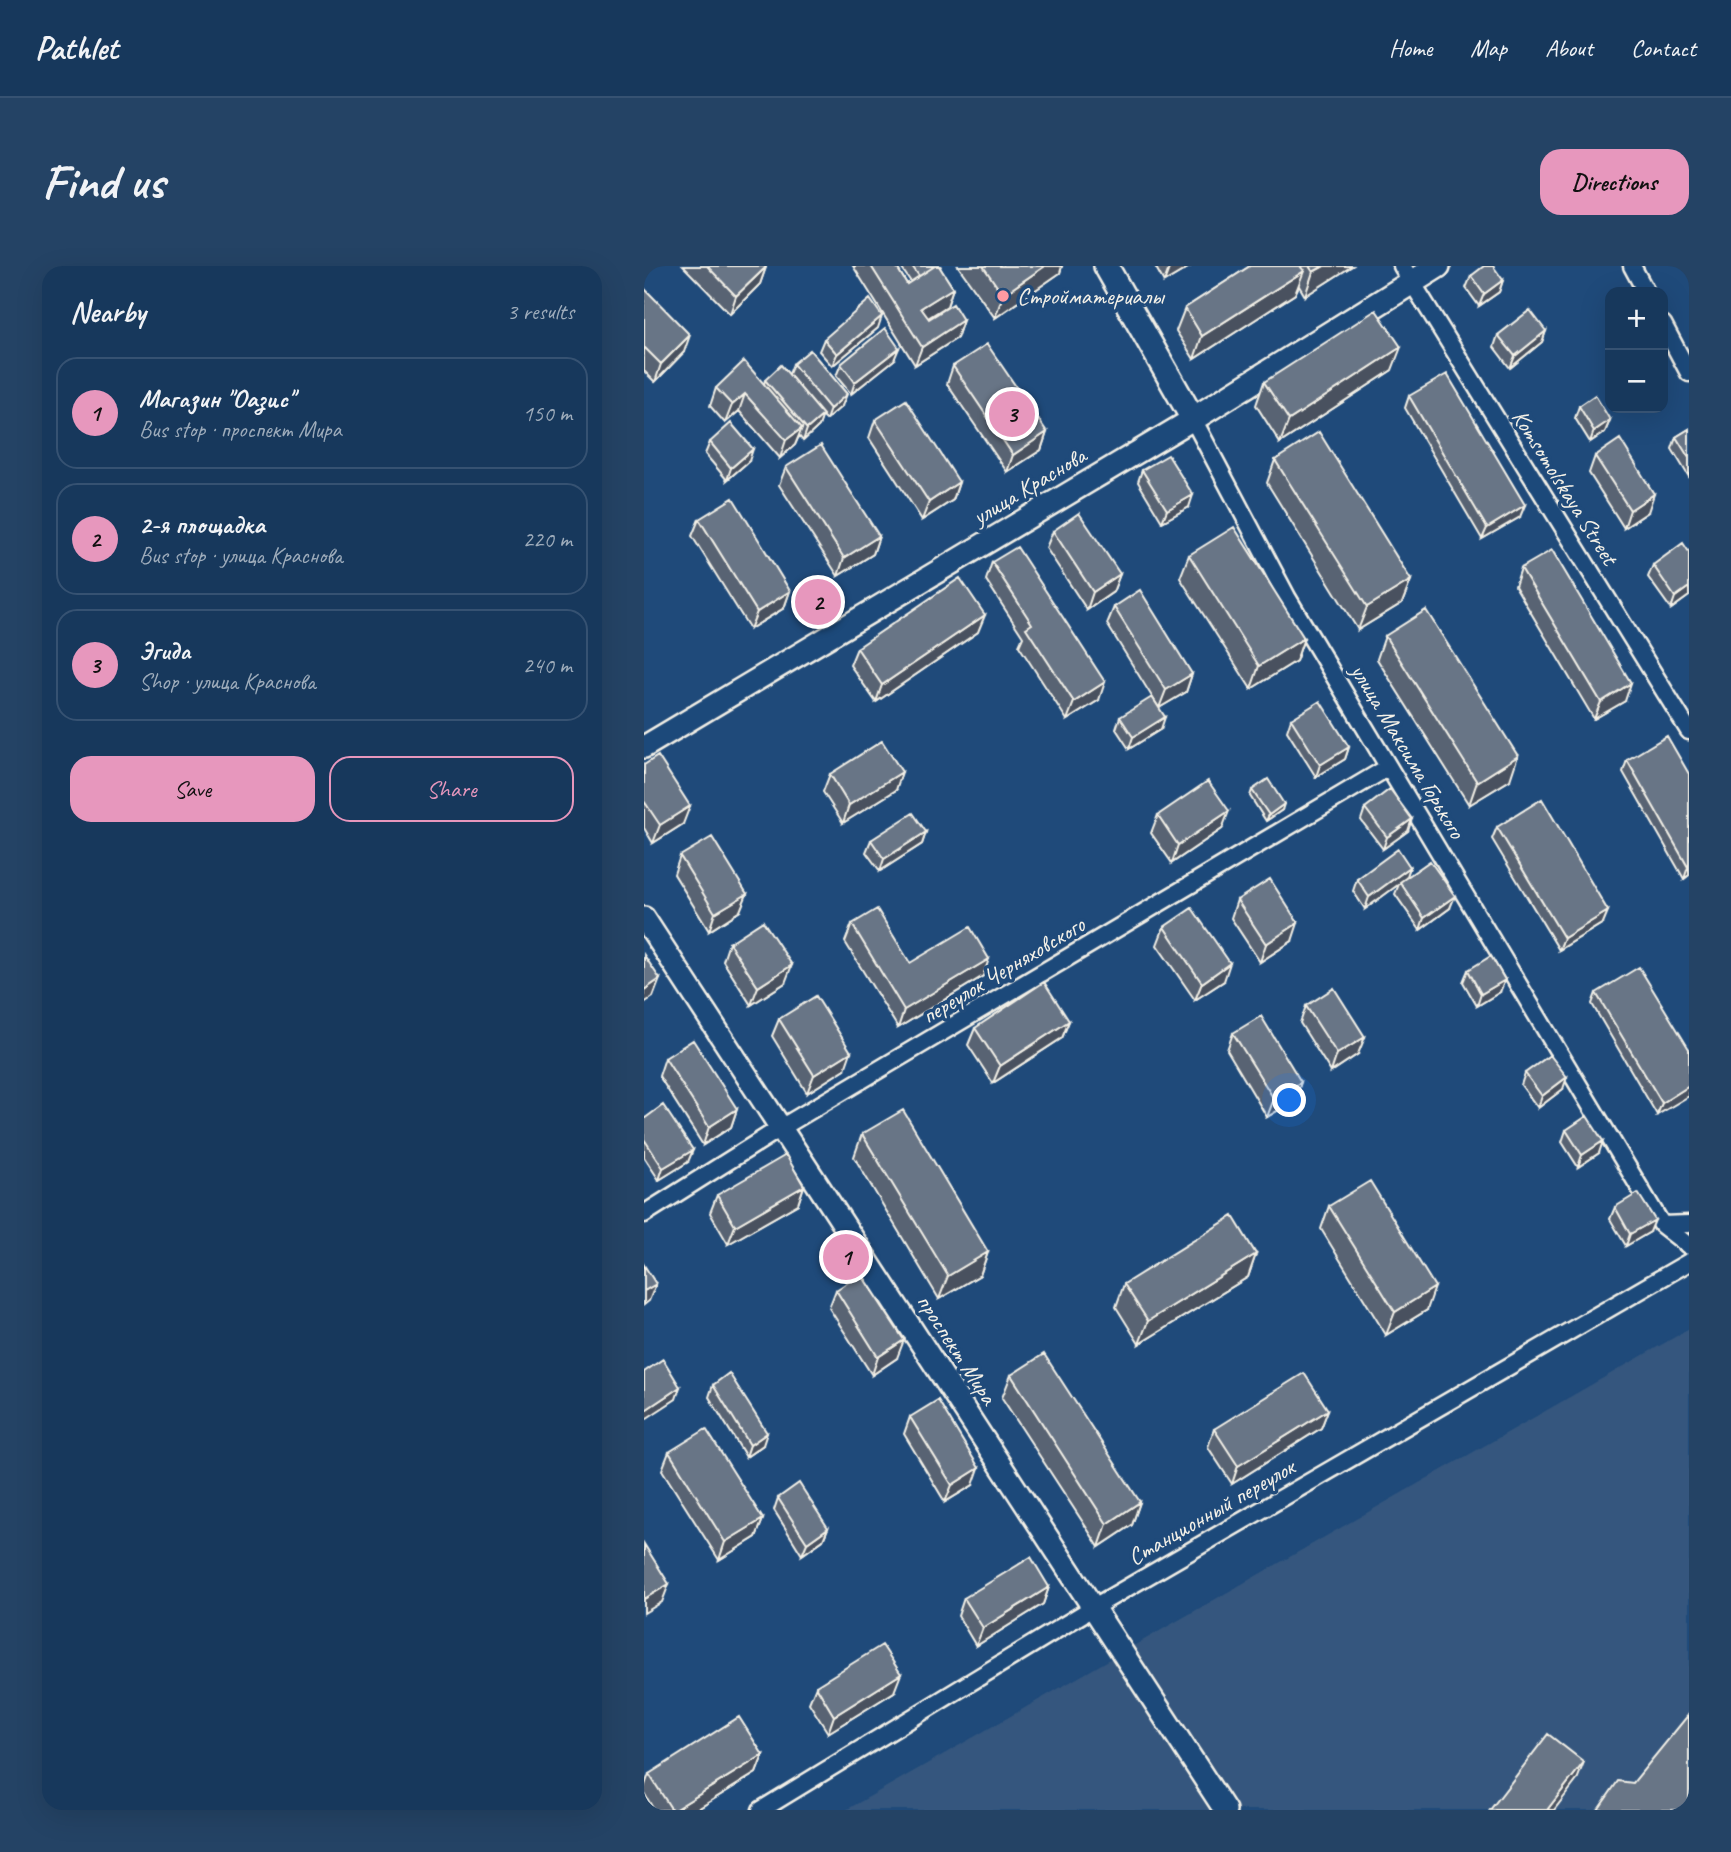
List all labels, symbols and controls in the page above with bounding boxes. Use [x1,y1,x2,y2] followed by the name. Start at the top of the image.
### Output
[35,27,118,69] text: Pathlet
[1389,33,1432,63] text: Home
[1470,33,1507,63] text: Map
[1545,33,1593,63] text: About
[1631,33,1696,63] text: Contact
[1540,149,1689,215] button: Directions
[42,151,164,213] text: Find us
[1017,281,1166,311] place label: Стройматериалы
[1605,287,1668,413] map controls
[1605,287,1668,350] button: +
[995,288,1011,304] marker: Стройматериалы
[70,293,146,331] text: Nearby
[507,297,574,326] text: 3 results
[1605,350,1668,413] button: −
[139,382,294,415] text: Магазин "Оазис"
[989,388,1035,440] pin: 3
[90,399,100,428] text: 1
[523,399,572,428] text: 150 m
[1505,404,1626,572] street label: Komsomolskaya Street
[139,415,341,444] text: Bus stop · проспект Мира
[965,439,1093,533] street label: улица Краснова
[139,508,265,541] text: 2-я площадка
[90,525,100,554] text: 2
[523,525,572,554] text: 220 m
[139,541,342,570] text: Bus stop · улица Краснова
[795,576,841,628] pin: 2
[139,634,190,667] text: Эгида
[90,651,100,680] text: 3
[523,651,572,680] text: 240 m
[1343,656,1473,845] street label: улица Максима Горького
[139,667,315,696] text: Shop · улица Краснова
[70,756,315,822] button: Save
[329,756,574,822] button: Share
[916,909,1091,1031] street label: переулок Черняховского
[1272,1083,1306,1117] your location
[823,1231,869,1283] pin: 1
[910,1288,1005,1411] street label: проспект Мира
[1122,1451,1302,1572] street label: Станционный переулок

